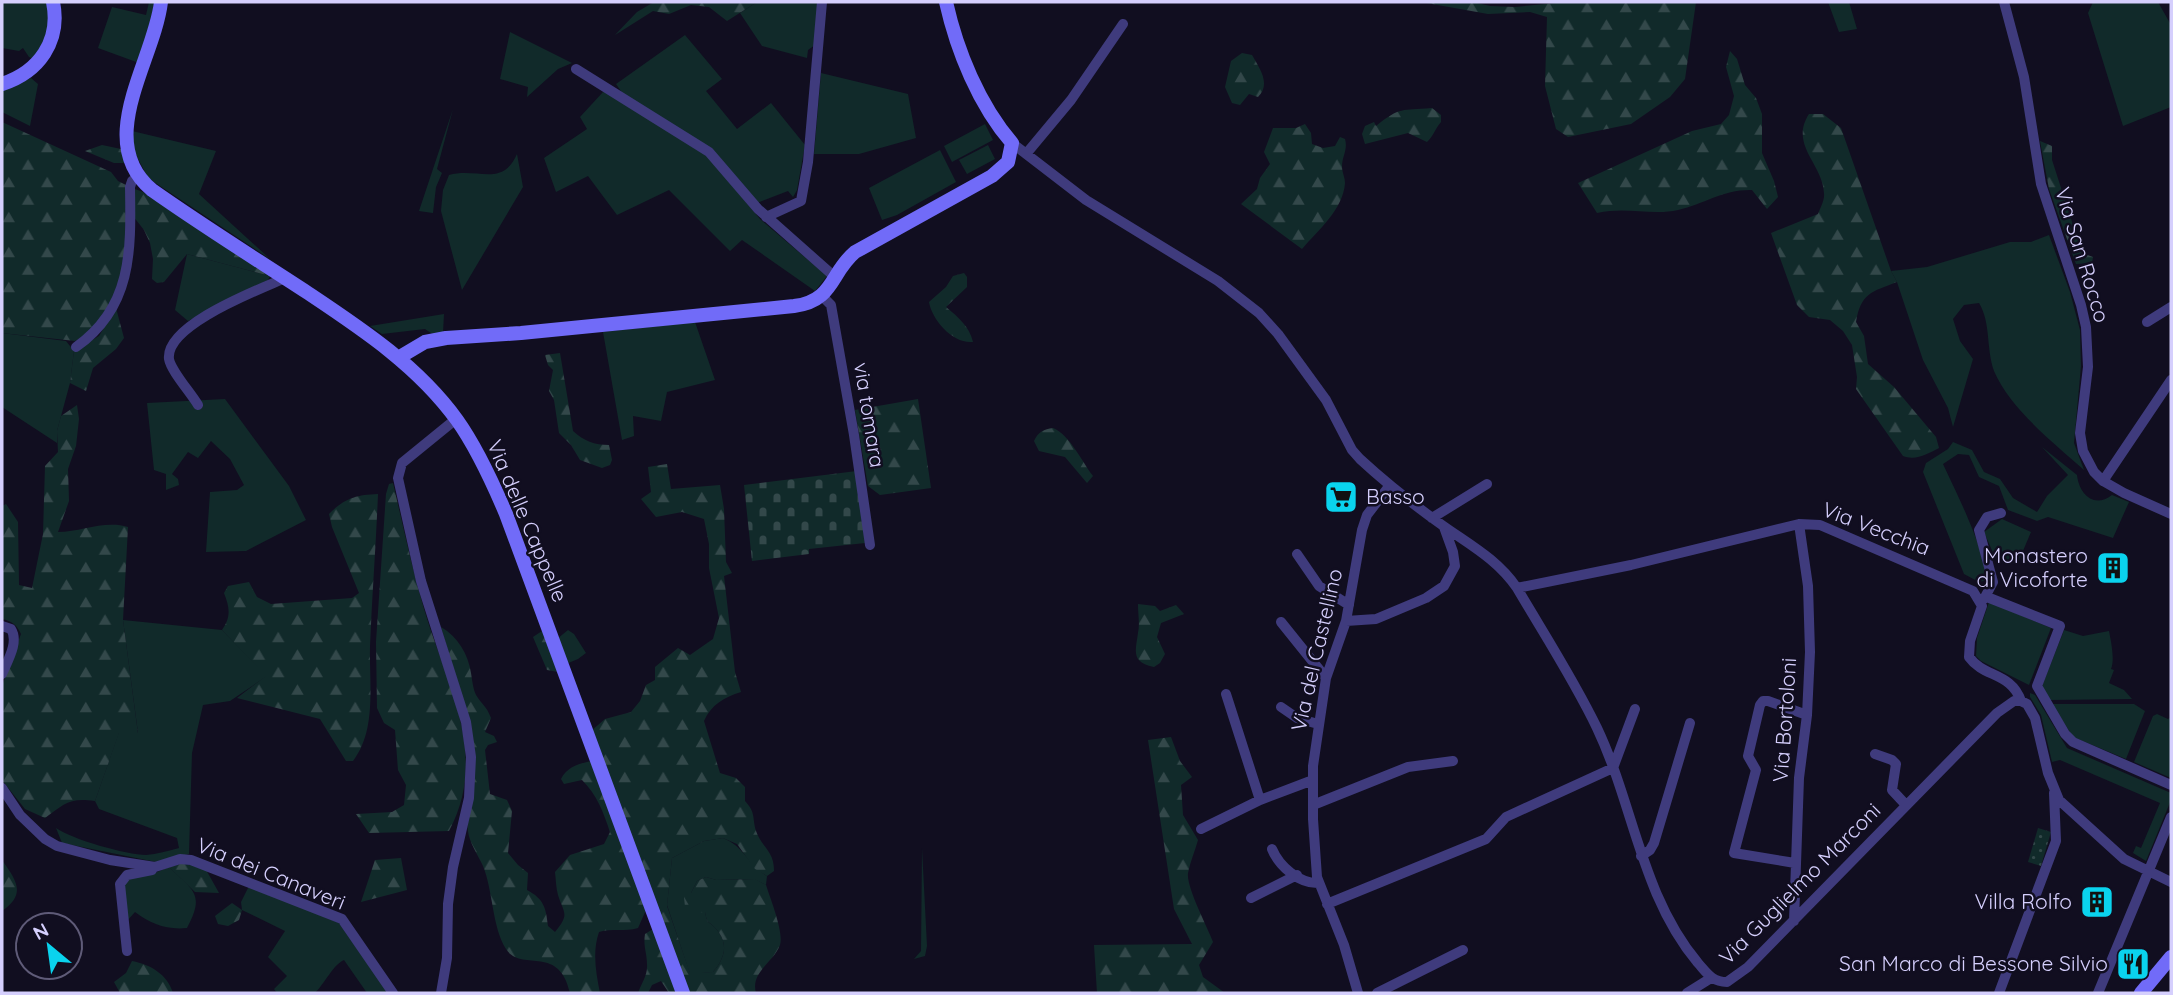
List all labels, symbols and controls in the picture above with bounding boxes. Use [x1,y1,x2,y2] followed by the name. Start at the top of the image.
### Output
[2050,184,2116,326] street label: Via San Rocco
[849,360,891,469] street label: via tomara
[482,436,574,606] street label: Via delle Cappelle
[1322,478,1360,516] supermarket icon: Basso
[1366,483,1425,509] place label: Basso
[1819,496,1934,560] street label: Via Vecchia
[1977,542,2088,592] place label: Monastero di Vicoforte
[2094,549,2132,587] building icon: Monastero di Vicoforte
[1285,566,1347,734] street label: Via del Castellino
[1767,657,1801,783] street label: Via Bortoloni
[1713,797,1886,970] street label: Via Guglielmo Marconi
[193,831,350,915] street label: Via dei Canaveri
[2078,883,2116,921] building icon: Villa Rolfo
[1974,888,2072,914] place label: Villa Rolfo
[14,911,84,981] north arrow
[29,917,53,945] text: N
[2114,945,2152,983] restaurant icon: San Marco di Bessone Silvio
[1839,950,2108,976] place label: San Marco di Bessone Silvio

